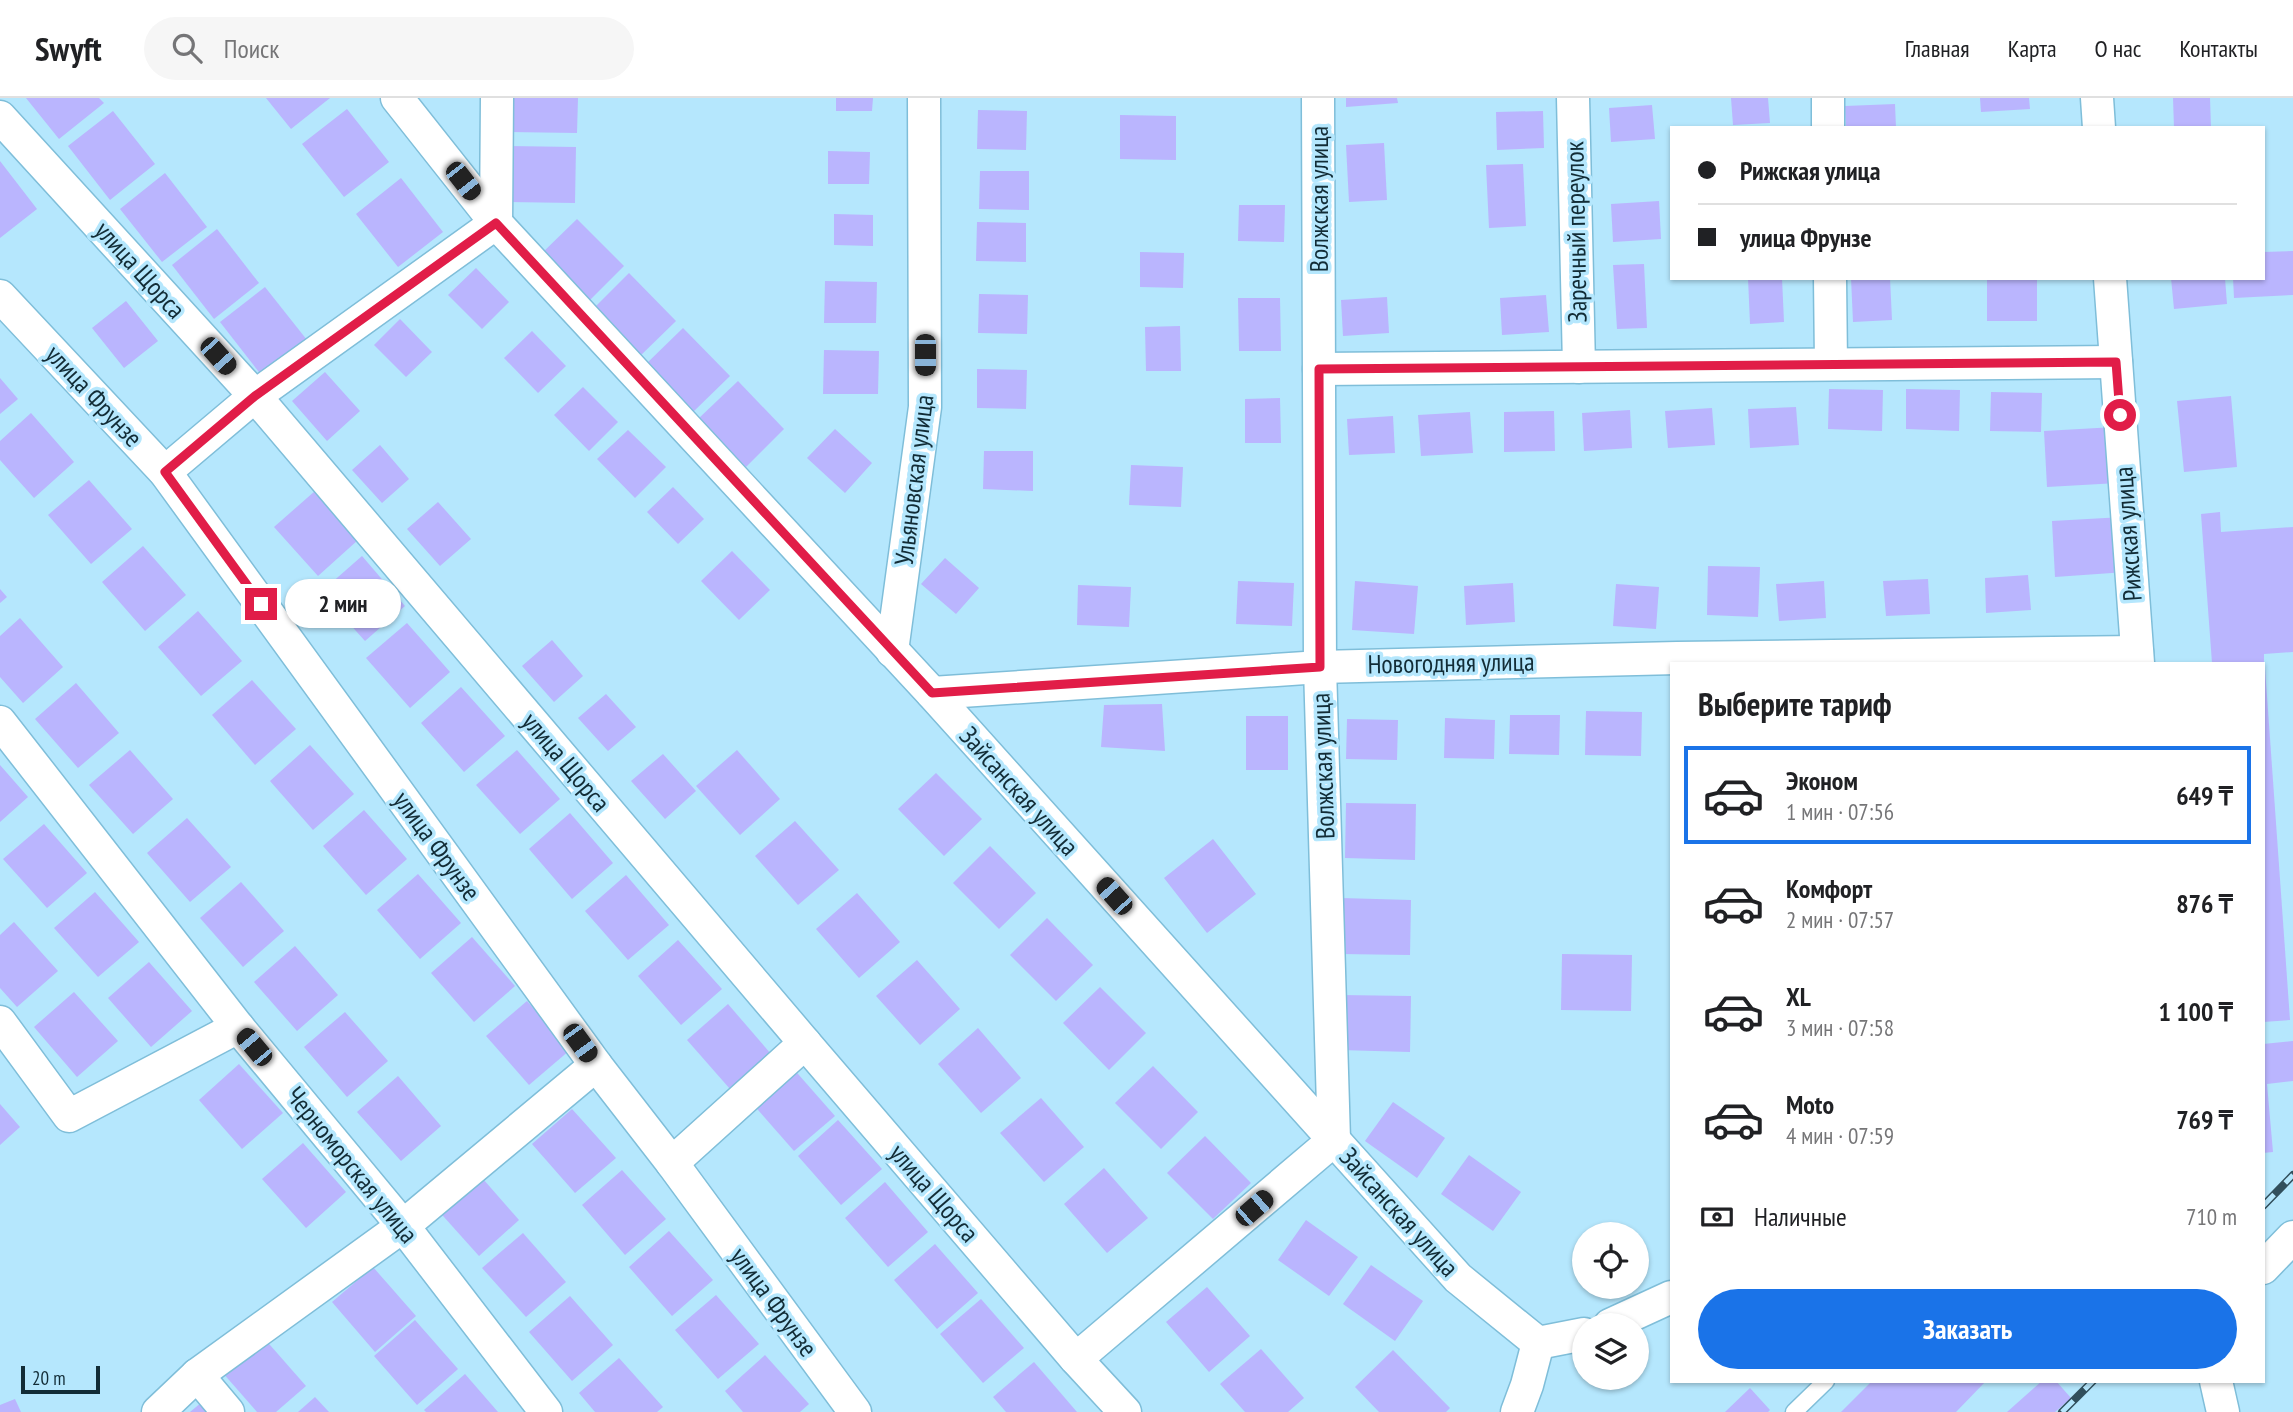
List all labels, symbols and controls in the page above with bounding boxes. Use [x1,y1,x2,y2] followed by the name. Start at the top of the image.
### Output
[144,17,634,80] search box
[35,27,102,70] text: Swyft
[168,29,206,67] icon: search
[224,32,279,65] text: Поиск
[1905,33,1970,64] text: Главная
[2008,33,2057,64] text: Карта
[2095,33,2141,64] text: О нас
[2179,33,2258,64] text: Контакты
[1302,126,1335,272] street label: Волжская улица
[1557,141,1594,323] street label: Заречный переулок
[1740,154,1880,187] text: Рижская улица
[442,158,485,204] car
[88,214,193,325] street label: улица Щорса
[1740,221,1872,254] text: улица Фрунзе
[197,333,240,379] car
[915,334,936,376] car
[39,338,150,453] street label: улица Фрунзе
[887,393,940,567] street label: Ульяновская улица
[2104,399,2136,431] route start
[2106,466,2149,602] street label: Рижская улица
[286,580,401,628] callout: 2 мин
[245,588,277,620] route end
[318,589,368,618] text: 2 мин
[1367,645,1535,680] street label: Новогодняя улица
[1698,683,1892,725] text: Выберите тариф
[1303,692,1342,840] street label: Волжская улица
[515,705,618,818] street label: улица Щорса
[953,719,1086,862] street label: Зайсанская улица
[1702,764,1765,827] icon: car
[1786,764,1858,797] text: Эконом
[2176,779,2233,812] text: 649 ₸
[387,785,488,907] street label: улица Фрунзе
[1786,797,1894,826] text: 1 мин · 07:56
[1702,872,1765,935] icon: car
[1786,872,1872,905] text: Комфорт
[1093,873,1136,919] car
[2176,887,2233,920] text: 876 ₸
[1786,905,1894,934] text: 2 мин · 07:57
[1702,980,1765,1043] icon: car
[1786,980,1811,1013] text: XL
[2158,995,2233,1028] text: 1 100 ₸
[1786,1013,1894,1042] text: 3 мин · 07:58
[560,1020,601,1066] car
[233,1024,276,1070] car
[279,1080,426,1250] street label: Черноморская улица
[1702,1088,1765,1151] icon: car
[1786,1088,1834,1121] text: Moto
[2176,1103,2233,1136] text: 769 ₸
[1786,1121,1894,1150] text: 4 мин · 07:59
[883,1137,986,1249] street label: улица Щорса
[1333,1140,1466,1283] street label: Зайсанская улица
[1232,1186,1277,1230] car
[1698,1198,1736,1236] icon: cash
[1754,1200,1847,1233] text: Наличные
[2186,1202,2237,1231] text: 710 m
[1572,1222,1649,1390] map controls
[1572,1222,1649,1299] button: locate
[724,1241,825,1363] street label: улица Фрунзе
[1698,1289,2237,1369] button: Заказать
[1572,1313,1649,1390] button: layers
[21,1363,100,1395] scale bar
[32,1366,66,1390] text: 20 m

